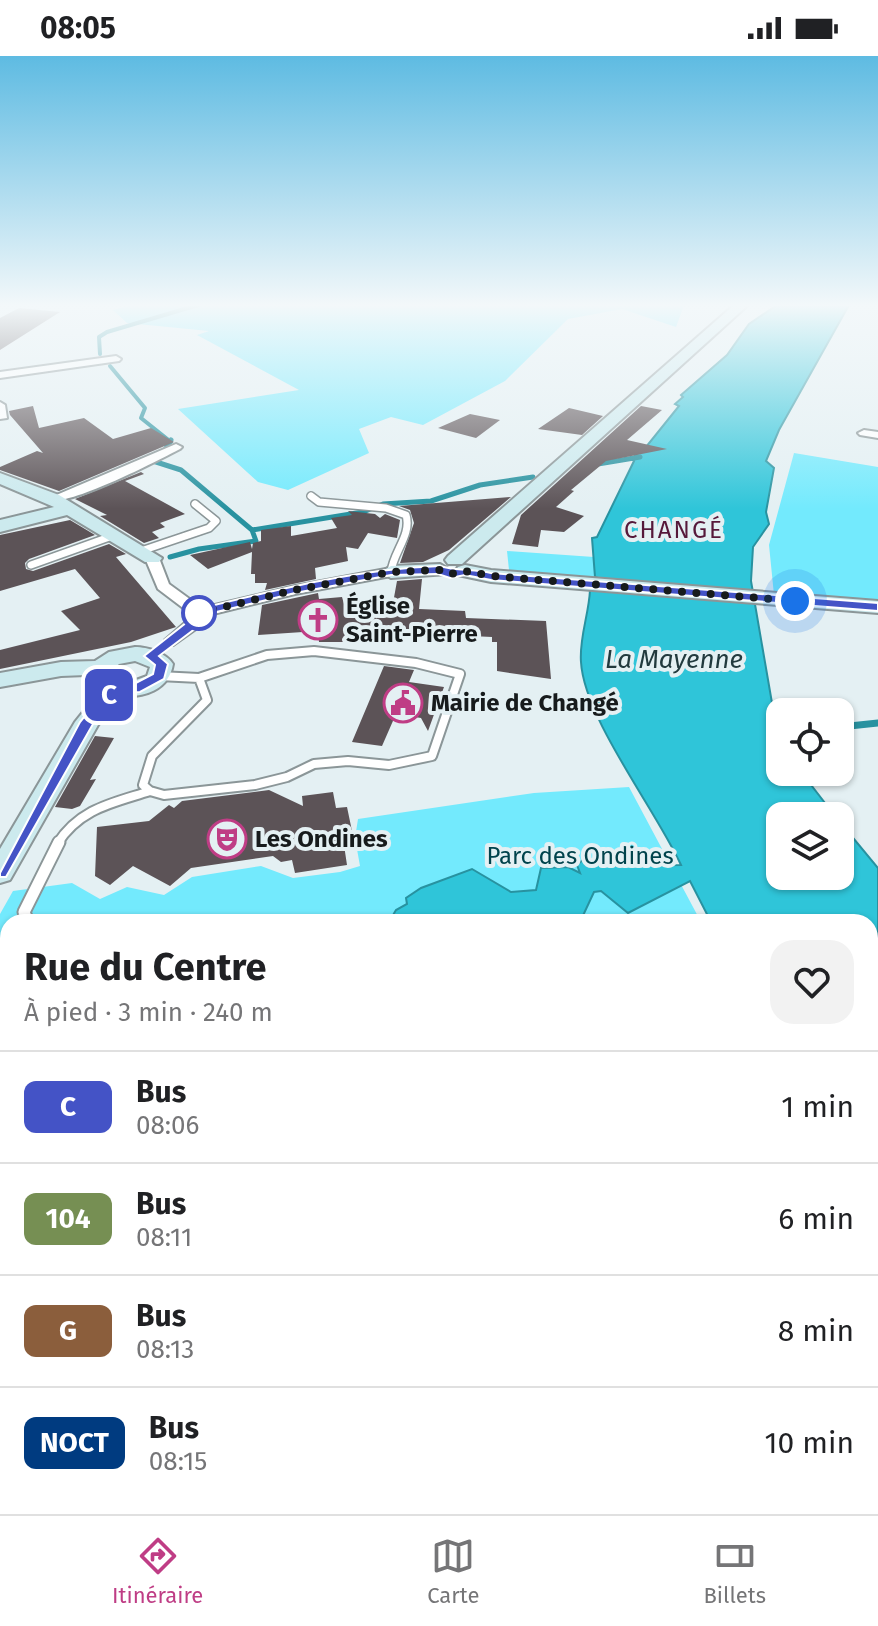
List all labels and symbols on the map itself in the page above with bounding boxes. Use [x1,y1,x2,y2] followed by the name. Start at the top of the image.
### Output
[624,515,724,544] district label: CHANGÉ
[775,581,815,621] your location
[346,591,478,648] place label: Église Saint-Pierre
[182,596,216,630] unlabelled marker
[297,599,339,641] church icon: Église Saint-Pierre
[605,644,743,675] water label: La Mayenne
[83,669,135,721] line badge: C
[382,682,424,724] public building icon: Mairie de Changé
[431,689,619,717] place label: Mairie de Changé
[206,818,248,860] theatre icon: Les Ondines
[255,825,388,853] place label: Les Ondines
[486,842,674,870] park label: Parc des Ondines

